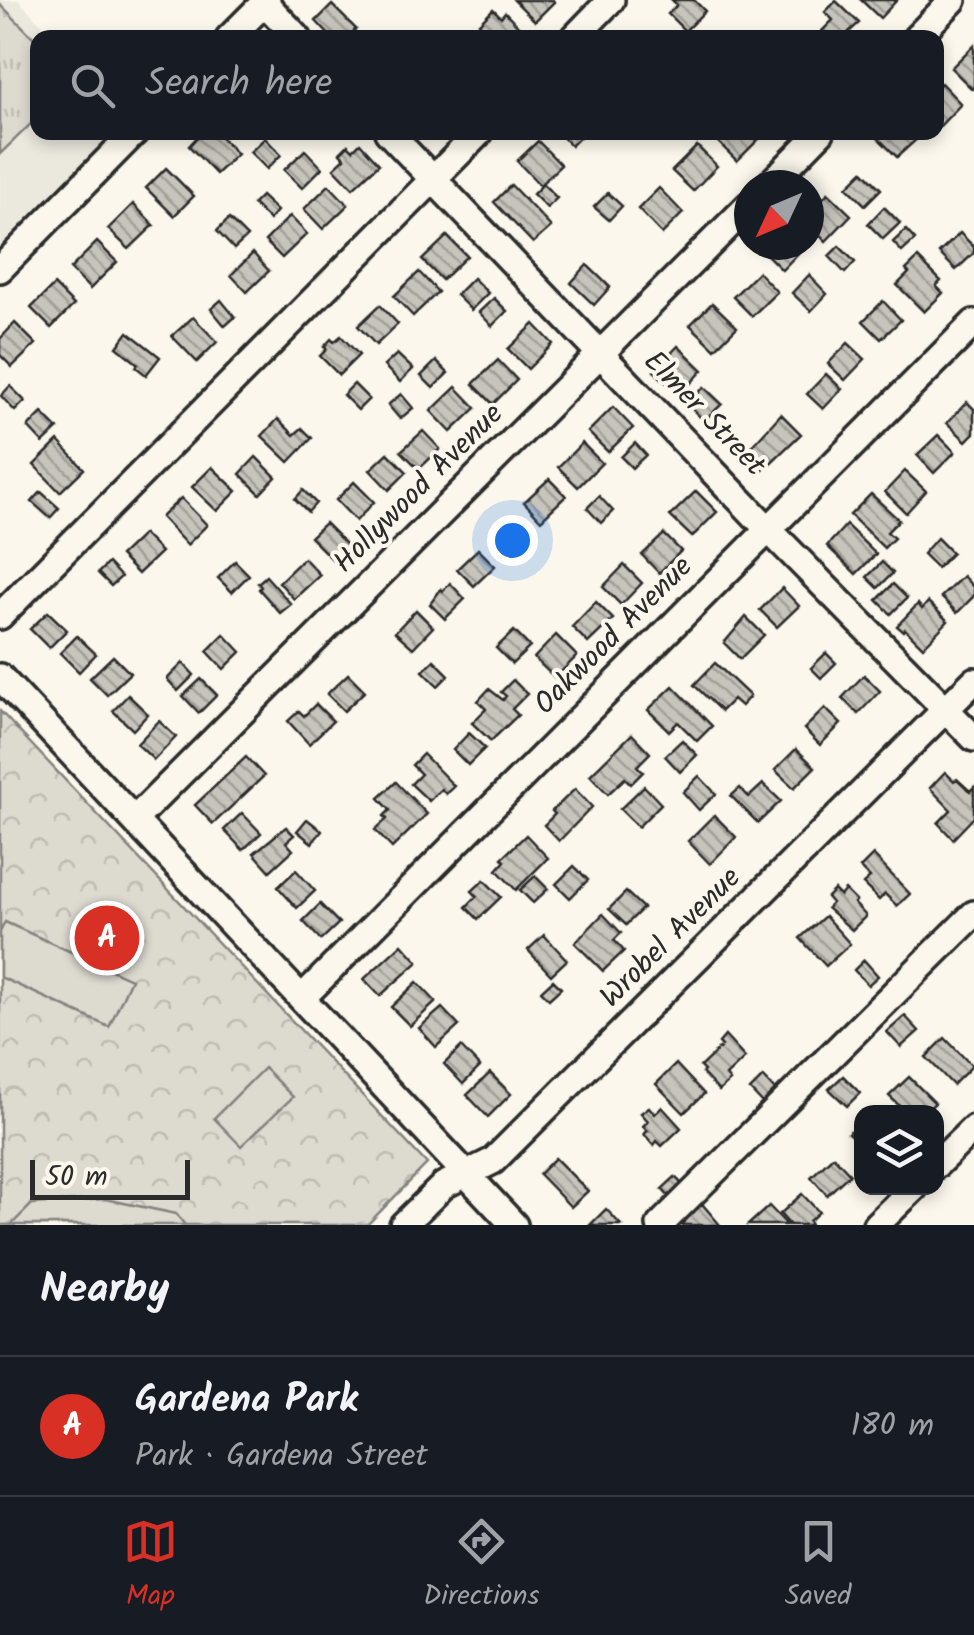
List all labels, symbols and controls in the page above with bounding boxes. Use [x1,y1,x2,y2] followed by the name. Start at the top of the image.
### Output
[30,30,944,140] search box
[145,55,332,115] text: Search here
[65,58,120,113] icon: search
[734,170,824,260] north arrow
[631,340,777,489] street label: Elmer Street
[322,392,516,586] street label: Hollywood Avenue
[487,515,538,566] your location
[523,545,705,727] street label: Oakwood Avenue
[589,856,753,1020] street label: Wrobel Avenue
[74,900,140,976] pin: A
[854,1105,944,1195] map controls
[854,1105,944,1195] button: layers
[30,1155,190,1200] scale bar
[45,1155,108,1200] text: 50 m
[40,1257,169,1324] text: Nearby
[135,1371,358,1431] text: Gardena Park
[62,1401,83,1452] text: A
[850,1401,934,1452] text: 180 m
[135,1431,428,1482] text: Park · Gardena Street
[123,1514,178,1619] tab: Map
[423,1514,539,1619] tab: Directions
[785,1514,851,1619] tab: Saved

